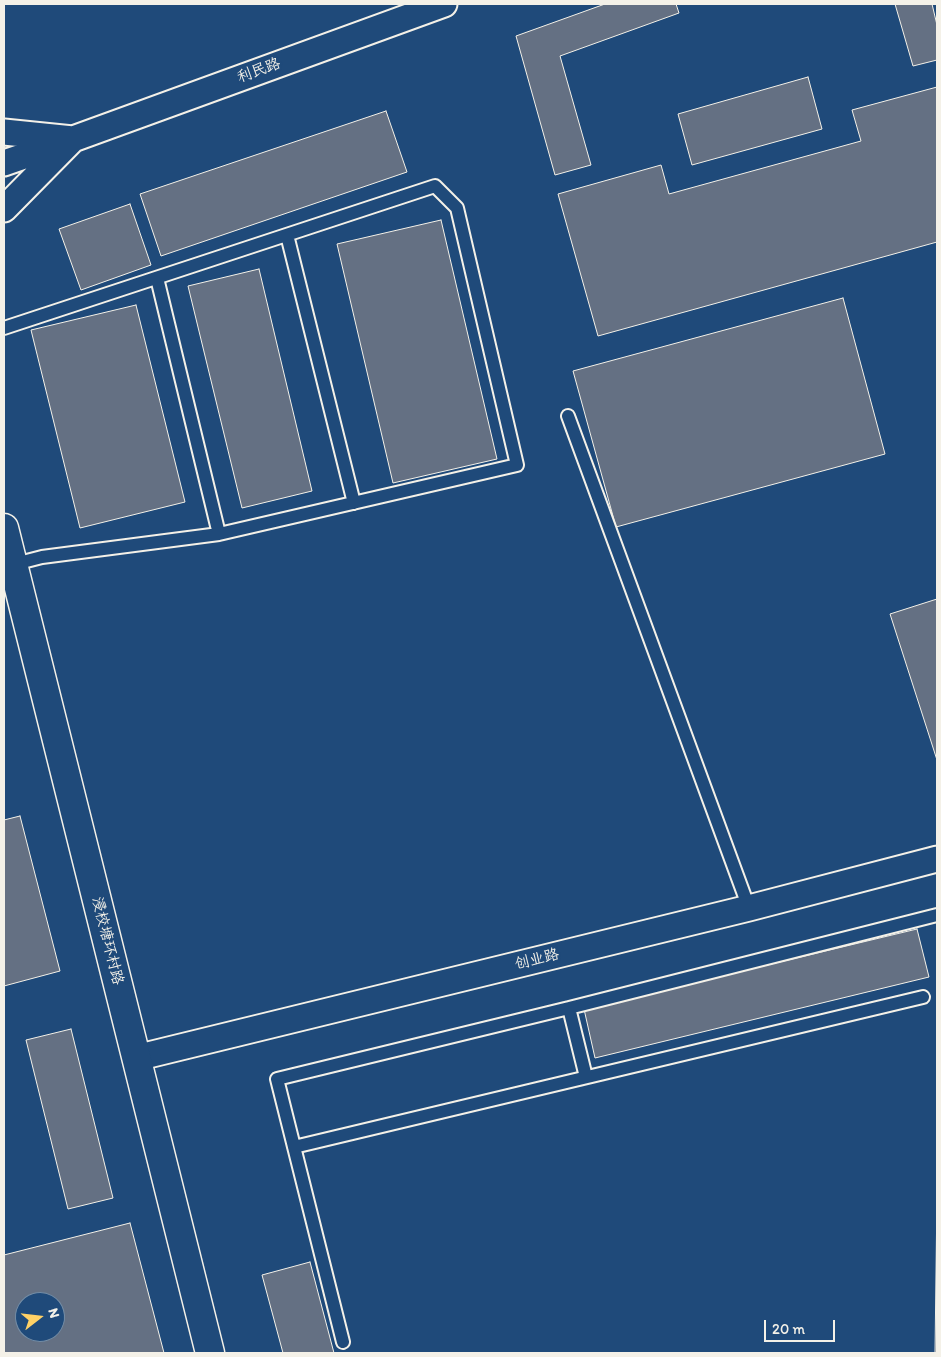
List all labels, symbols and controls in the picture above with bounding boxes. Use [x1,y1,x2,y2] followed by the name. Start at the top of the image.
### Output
[235,55,283,87] street label: 利民路
[87,895,127,987] street label: 浸校塘环村路
[513,946,561,974] street label: 创业路
[15,1292,65,1342] north arrow
[44,1306,63,1320] text: N
[766,1310,837,1342] scale bar
[772,1320,805,1338] text: 20 m

